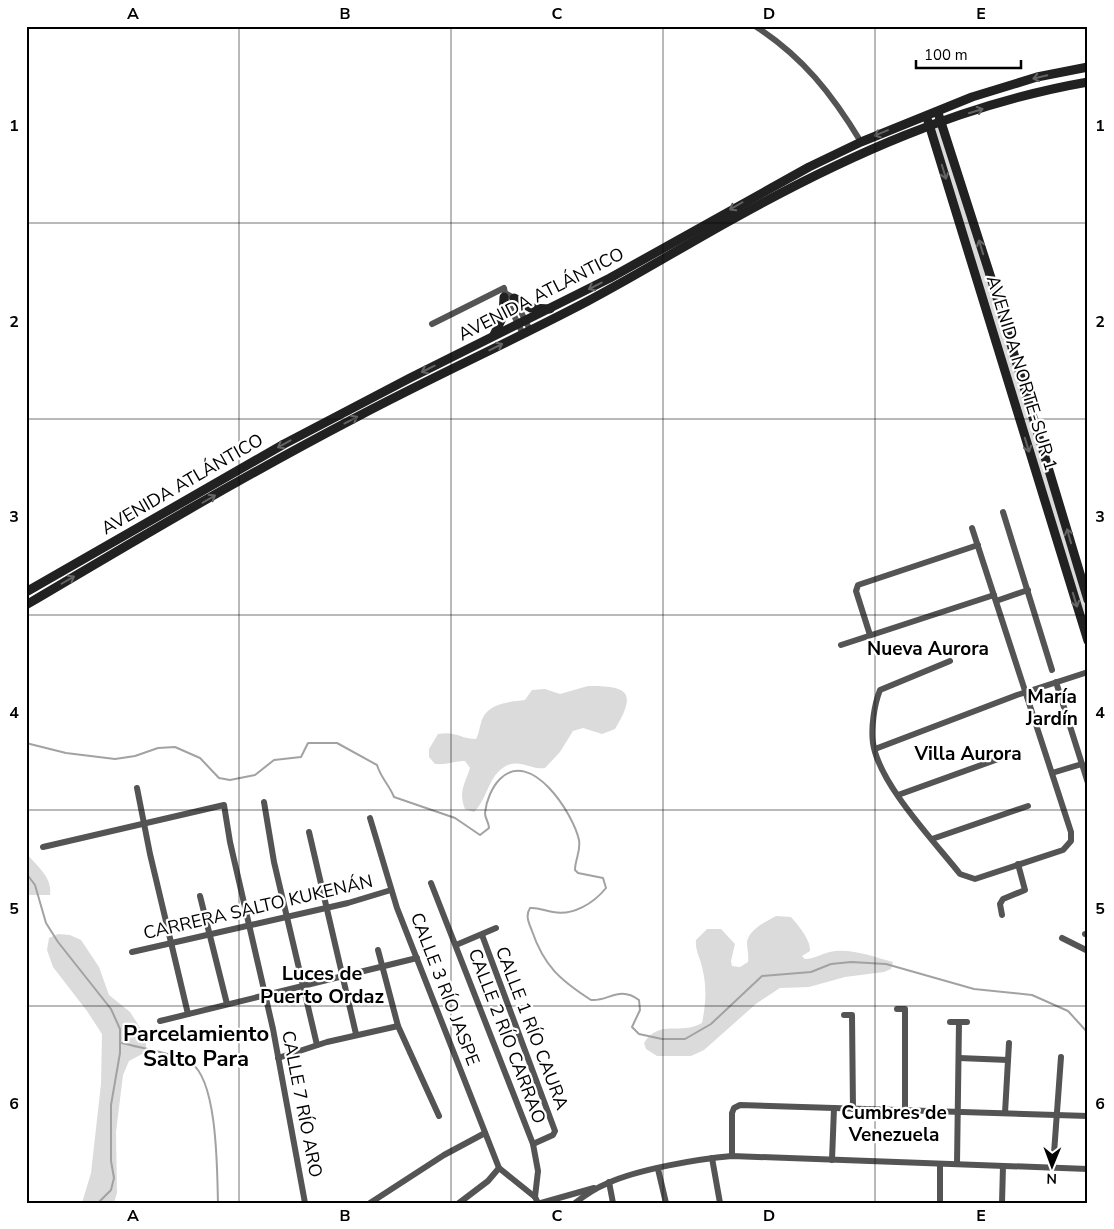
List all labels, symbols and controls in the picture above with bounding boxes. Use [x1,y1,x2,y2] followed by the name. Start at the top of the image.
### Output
[127,3,139,25] text: A
[339,3,351,25] text: B
[552,3,563,25] text: C
[763,3,775,25] text: D
[976,3,986,25] text: E
[916,38,1022,70] scale bar
[924,45,968,65] text: 100 m
[1032,73,1048,82] one-way arrow
[967,105,983,115] one-way arrow
[9,115,19,137] text: 1
[1095,115,1105,137] text: 1
[874,129,889,139] one-way arrow
[939,164,949,180] one-way arrow
[730,201,744,211] one-way arrow
[976,239,986,255] one-way arrow
[454,242,628,346] street label: AVENIDA ATLÁNTICO
[981,272,1063,474] street label: AVENIDA NORTE-SUR 1
[588,282,603,291] one-way arrow
[9,311,19,333] text: 2
[1095,311,1105,333] text: 2
[488,342,503,351] one-way arrow
[421,365,436,374] one-way arrow
[343,415,358,424] one-way arrow
[97,428,267,540] street label: AVENIDA ATLÁNTICO
[1023,436,1033,452] one-way arrow
[277,440,292,450] one-way arrow
[201,493,215,503] one-way arrow
[9,506,19,528] text: 3
[1095,506,1105,528] text: 3
[1064,529,1074,545] one-way arrow
[61,575,75,585] one-way arrow
[1071,592,1080,607] one-way arrow
[867,636,989,662] district label: Nueva Aurora
[1025,684,1078,732] district label: María Jardín
[9,702,19,724] text: 4
[1095,702,1105,724] text: 4
[913,741,1022,767] district label: Villa Aurora
[141,869,375,945] street label: CARRERA SALTO KUKENÁN
[9,898,19,920] text: 5
[1095,898,1105,920] text: 5
[405,909,485,1069] street label: CALLE 3 RÍO JASPE
[490,943,574,1113] street label: CALLE 1 RÍO CAURA
[463,945,551,1127] street label: CALLE 2 RÍO CARRAO
[260,960,384,1010] district label: Luces de Puerto Ordaz
[123,1019,269,1074] district label: Parcelamiento Salto Para
[276,1029,328,1179] street label: CALLE 7 RÍO ARO
[9,1093,19,1115] text: 6
[1095,1093,1105,1115] text: 6
[841,1100,947,1148] district label: Cumbres de Venezuela
[1026,1142,1076,1192] north arrow
[1046,1169,1057,1188] text: N
[127,1205,139,1227] text: A
[339,1205,351,1227] text: B
[552,1205,563,1227] text: C
[763,1205,775,1227] text: D
[976,1205,986,1227] text: E

